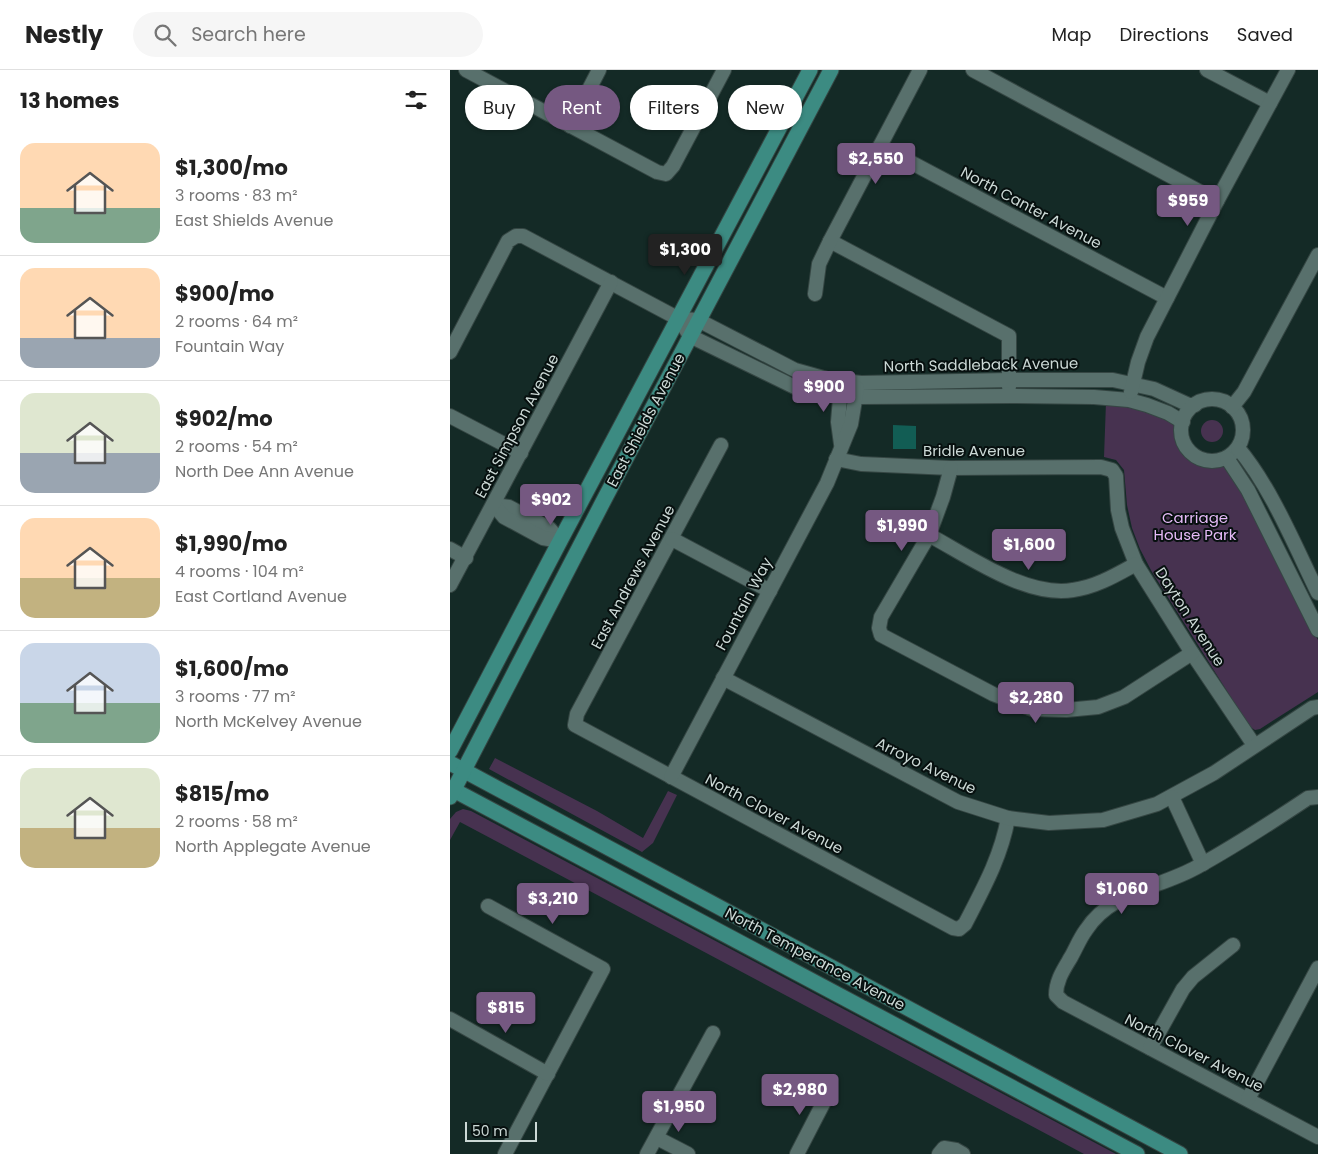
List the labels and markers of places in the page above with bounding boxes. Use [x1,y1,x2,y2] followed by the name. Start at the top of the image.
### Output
[835,142,917,185] pin: $2,550
[1158,184,1218,227] pin: $959
[644,234,726,276] pin: $1,300
[794,370,854,413] pin: $900
[521,484,581,526] pin: $902
[861,510,943,552] pin: $1,990
[988,528,1070,571] pin: $1,600
[995,682,1077,724] pin: $2,280
[1081,872,1163,915] pin: $1,060
[512,882,594,925] pin: $3,210
[476,992,536,1034] pin: $815
[759,1074,841,1116] pin: $2,980
[638,1090,720,1133] pin: $1,950

